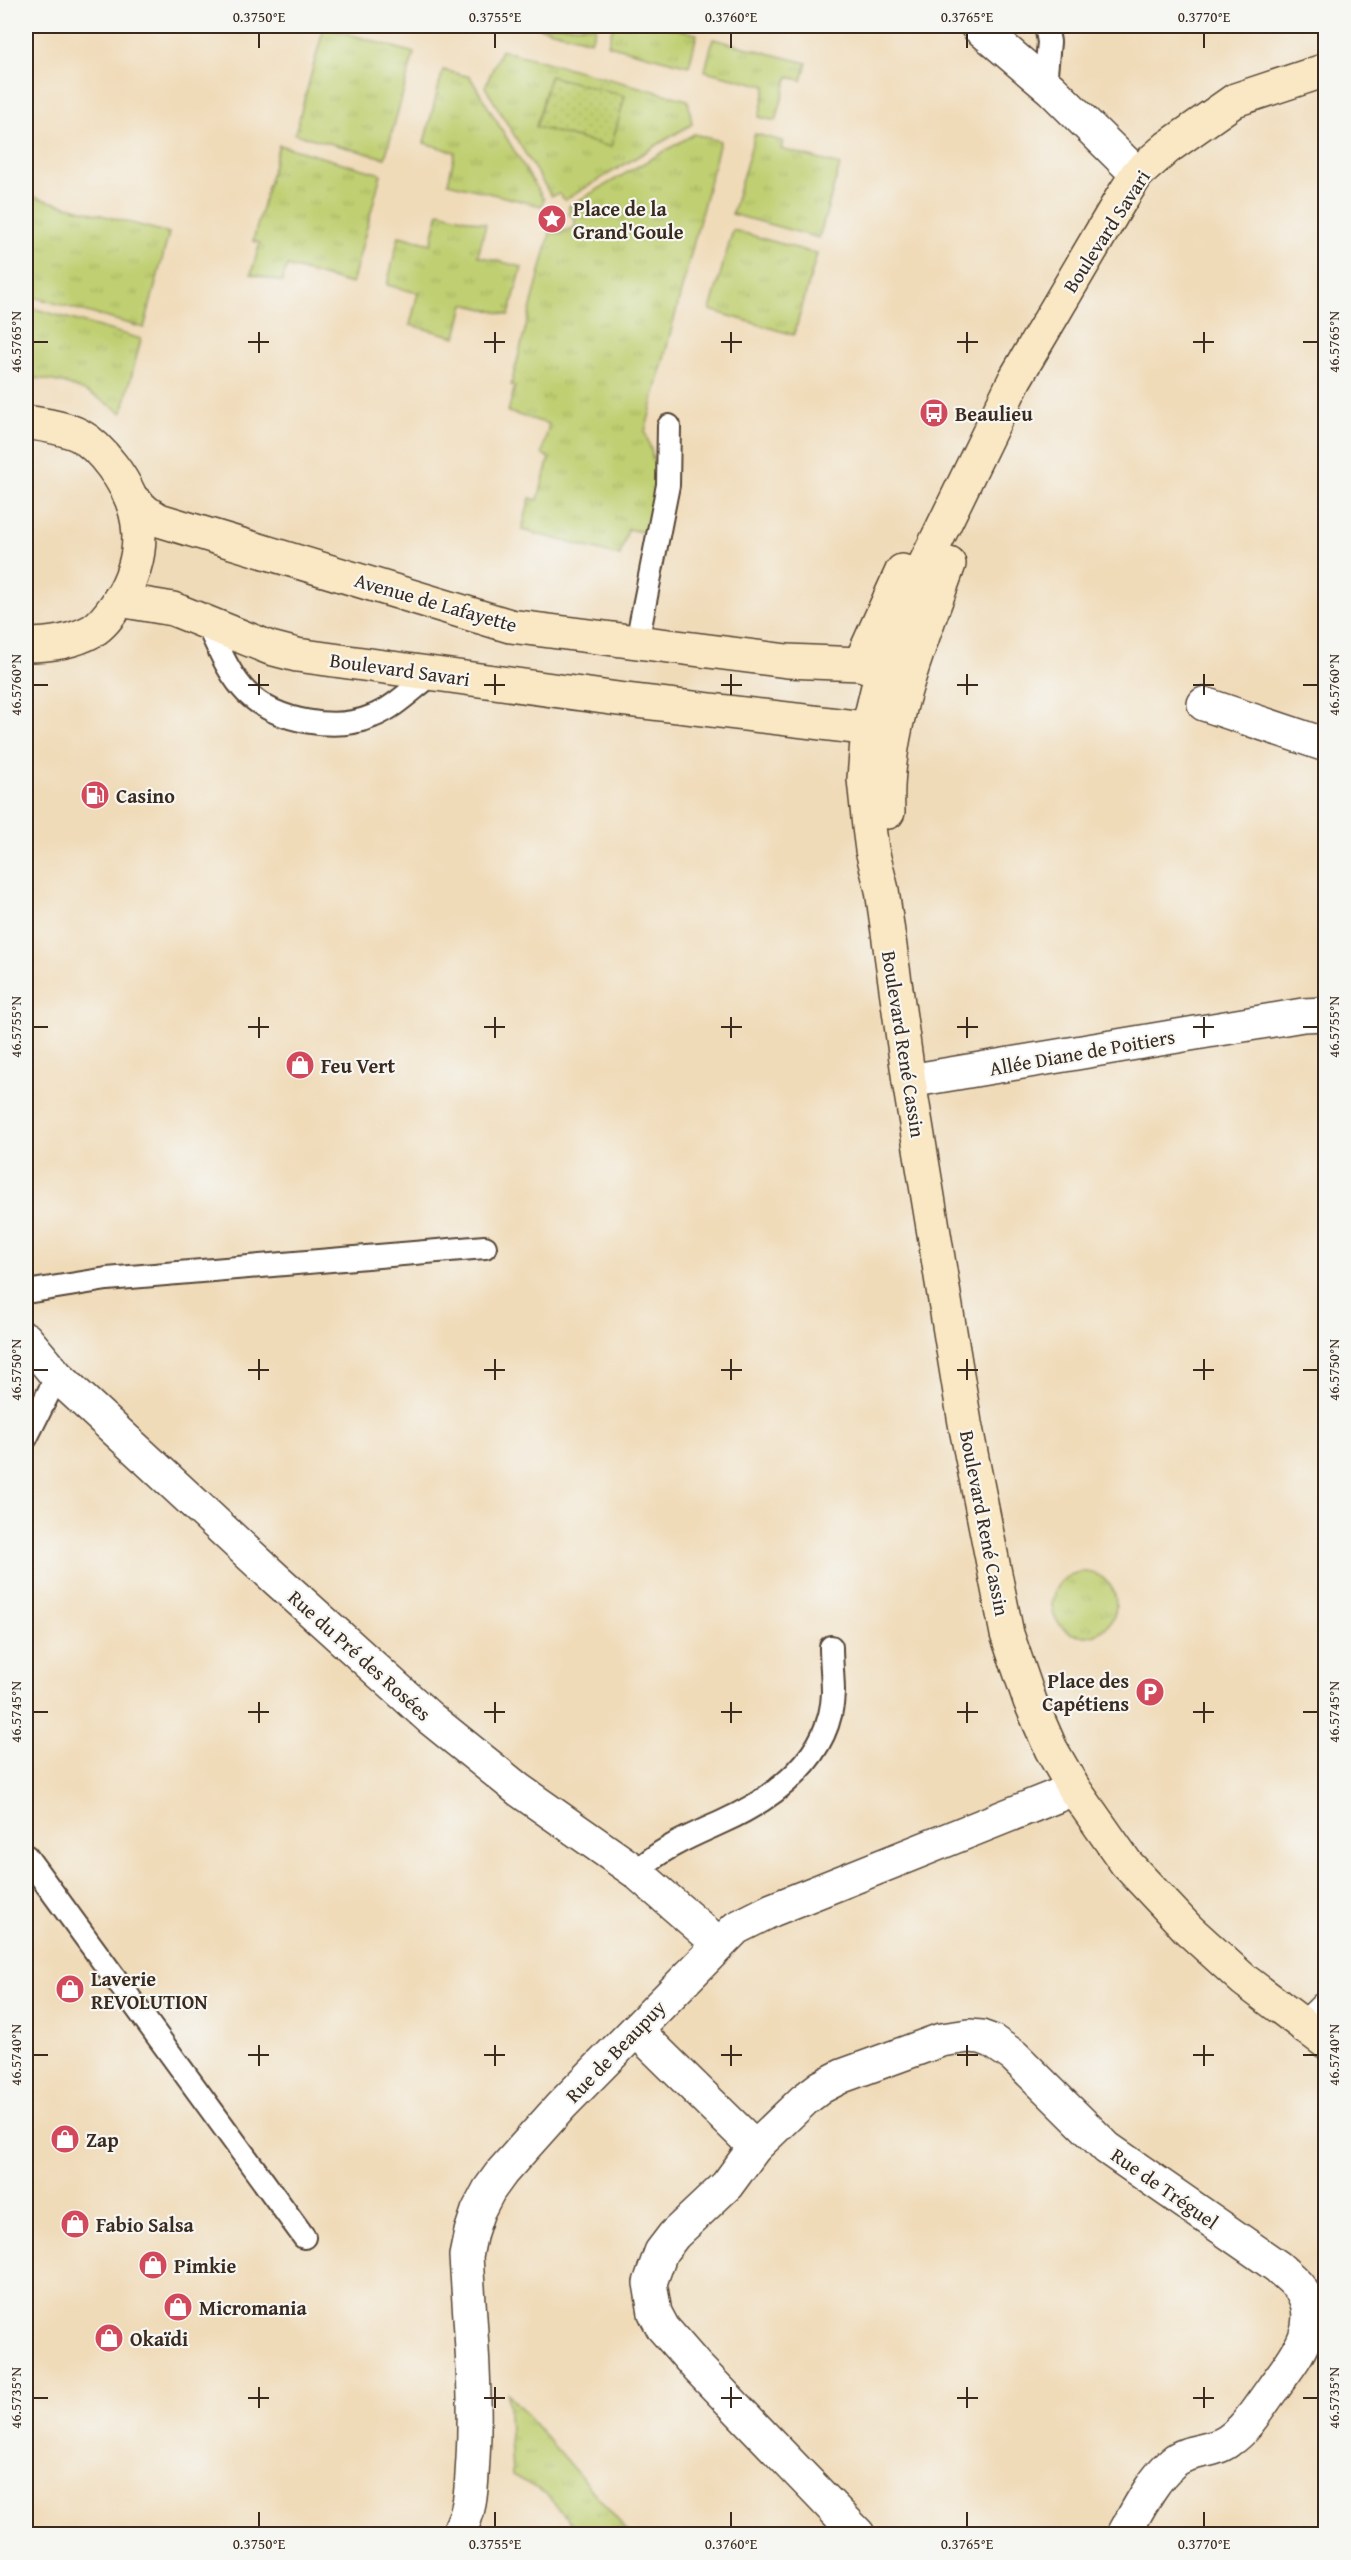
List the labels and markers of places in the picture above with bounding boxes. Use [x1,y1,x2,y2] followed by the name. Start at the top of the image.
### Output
[573,194,684,246] place label: Place de la Grand'Goule
[536,203,568,235] place icon: Place de la Grand'Goule
[918,397,950,429] bus stop icon: Beaulieu
[955,399,1033,428] place label: Beaulieu
[79,779,111,811] fuel station icon: Casino
[116,781,175,810] place label: Casino
[284,1049,316,1081] shop icon: Feu Vert
[321,1051,395,1080] place label: Feu Vert
[1042,1666,1129,1718] place label: Place des Capétiens
[1134,1676,1166,1708] parking icon: Place des Capétiens
[91,1964,208,2016] place label: Laverie REVOLUTION
[54,1973,86,2005] shop icon: Laverie REVOLUTION
[49,2123,81,2155] shop icon: Zap
[86,2125,119,2154] place label: Zap
[59,2208,91,2240] shop icon: Fabio Salsa
[96,2210,195,2239] place label: Fabio Salsa
[137,2249,169,2281] shop icon: Pimkie
[174,2251,237,2280] place label: Pimkie
[162,2291,194,2323] shop icon: Micromania
[199,2293,308,2322] place label: Micromania
[93,2322,125,2354] shop icon: Okaïdi
[130,2324,188,2353] place label: Okaïdi

